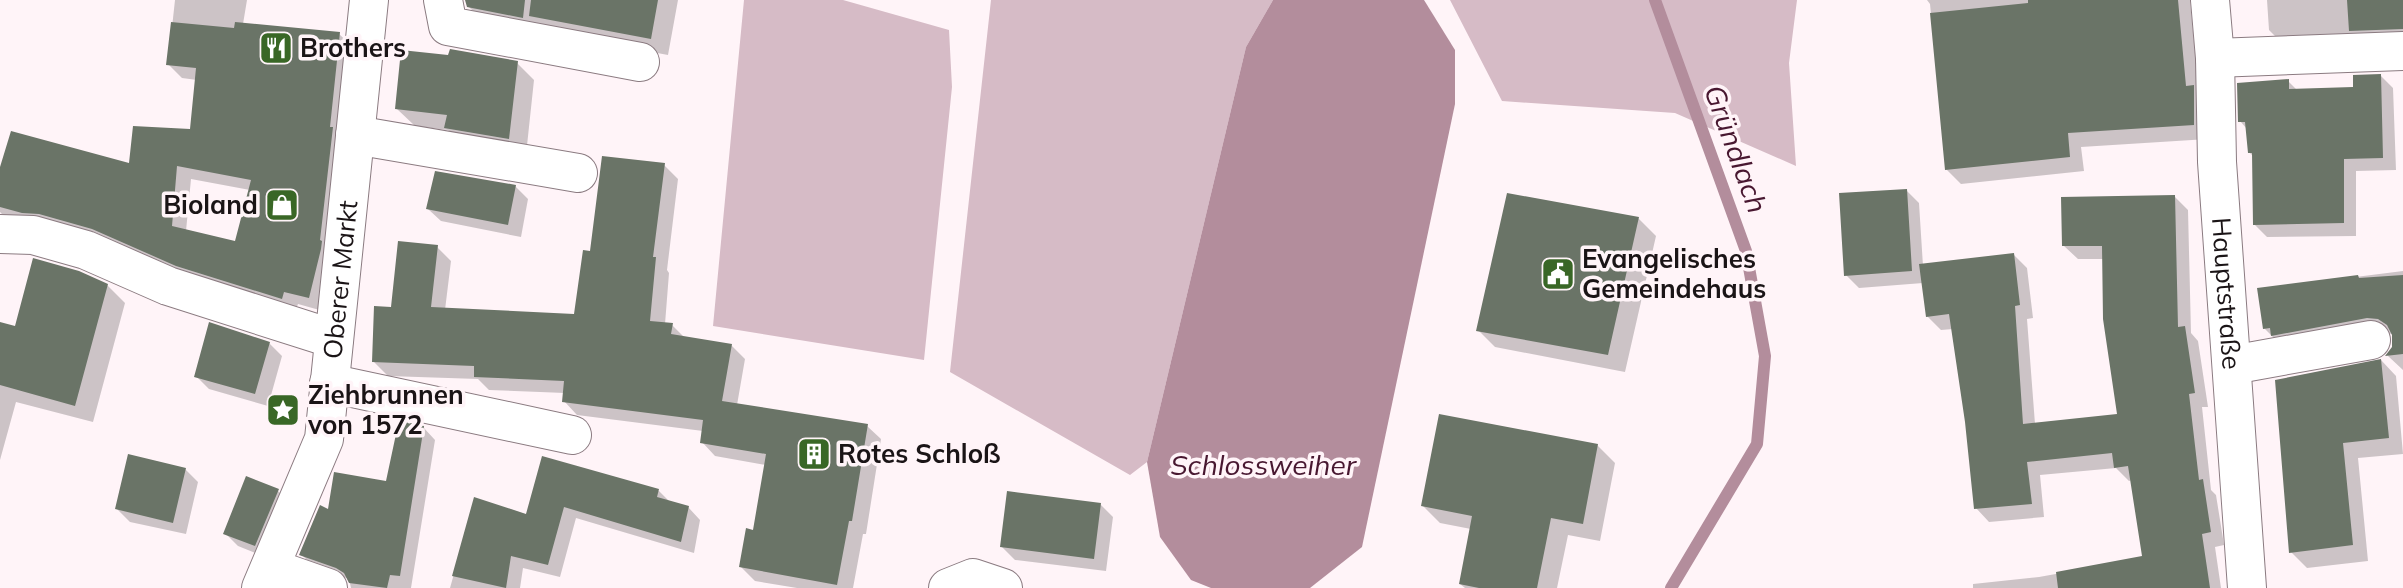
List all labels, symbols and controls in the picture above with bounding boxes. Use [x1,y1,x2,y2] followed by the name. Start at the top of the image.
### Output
[257,29,295,67] restaurant icon: Brothers
[300,31,406,64] place label: Brothers
[1697,80,1776,218] water label: Gründlach
[263,186,301,224] shop icon: Bioland
[163,188,258,221] place label: Bioland
[315,199,364,360] street label: Oberer Markt
[2205,216,2249,371] street label: Hauptstraße
[1582,242,1766,305] place label: Evangelisches Gemeindehaus
[1539,255,1577,293] public building icon: Evangelisches Gemeindehaus
[307,378,464,441] place label: Ziehbrunnen von 1572
[264,391,302,429] place icon: Ziehbrunnen von 1572
[795,435,833,473] building icon: Rotes Schloß
[838,437,1001,470] place label: Rotes Schloß
[1170,447,1358,482] water label: Schlossweiher

